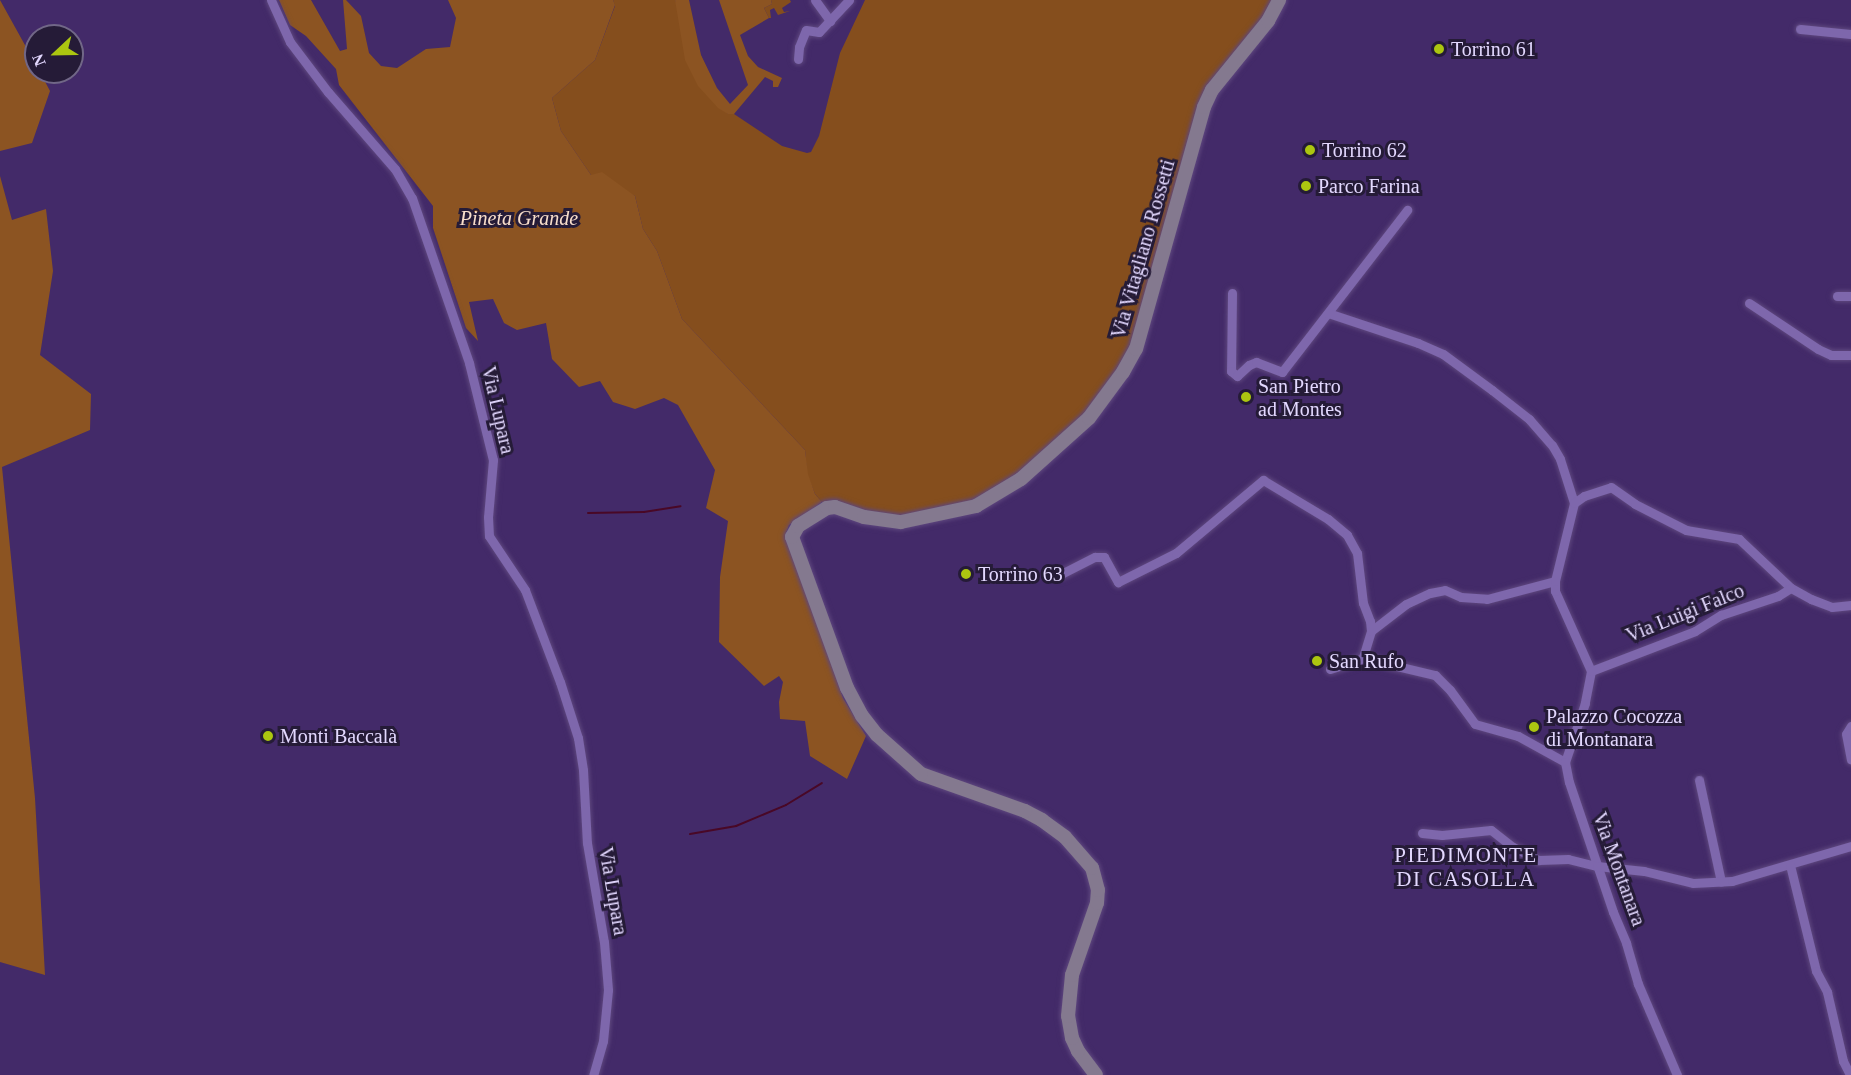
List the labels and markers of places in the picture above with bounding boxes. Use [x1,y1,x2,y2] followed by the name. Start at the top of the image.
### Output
[1451,37,1536,61] place label: Torrino 61
[1432,42,1446,56] marker: Torrino 61
[1322,138,1407,162] place label: Torrino 62
[1303,143,1317,157] marker: Torrino 62
[1318,174,1420,198] place label: Parco Farina
[1299,179,1313,193] marker: Parco Farina
[1258,374,1342,421] place label: San Pietro ad Montes
[1239,390,1253,404] marker: San Pietro ad Montes
[978,562,1063,586] place label: Torrino 63
[959,567,973,581] marker: Torrino 63
[1329,649,1404,673] place label: San Rufo
[1310,654,1324,668] marker: San Rufo
[1546,704,1682,751] place label: Palazzo Cocozza di Montanara
[1527,720,1541,734] marker: Palazzo Cocozza di Montanara
[280,724,397,748] place label: Monti Baccalà
[261,729,275,743] marker: Monti Baccalà

